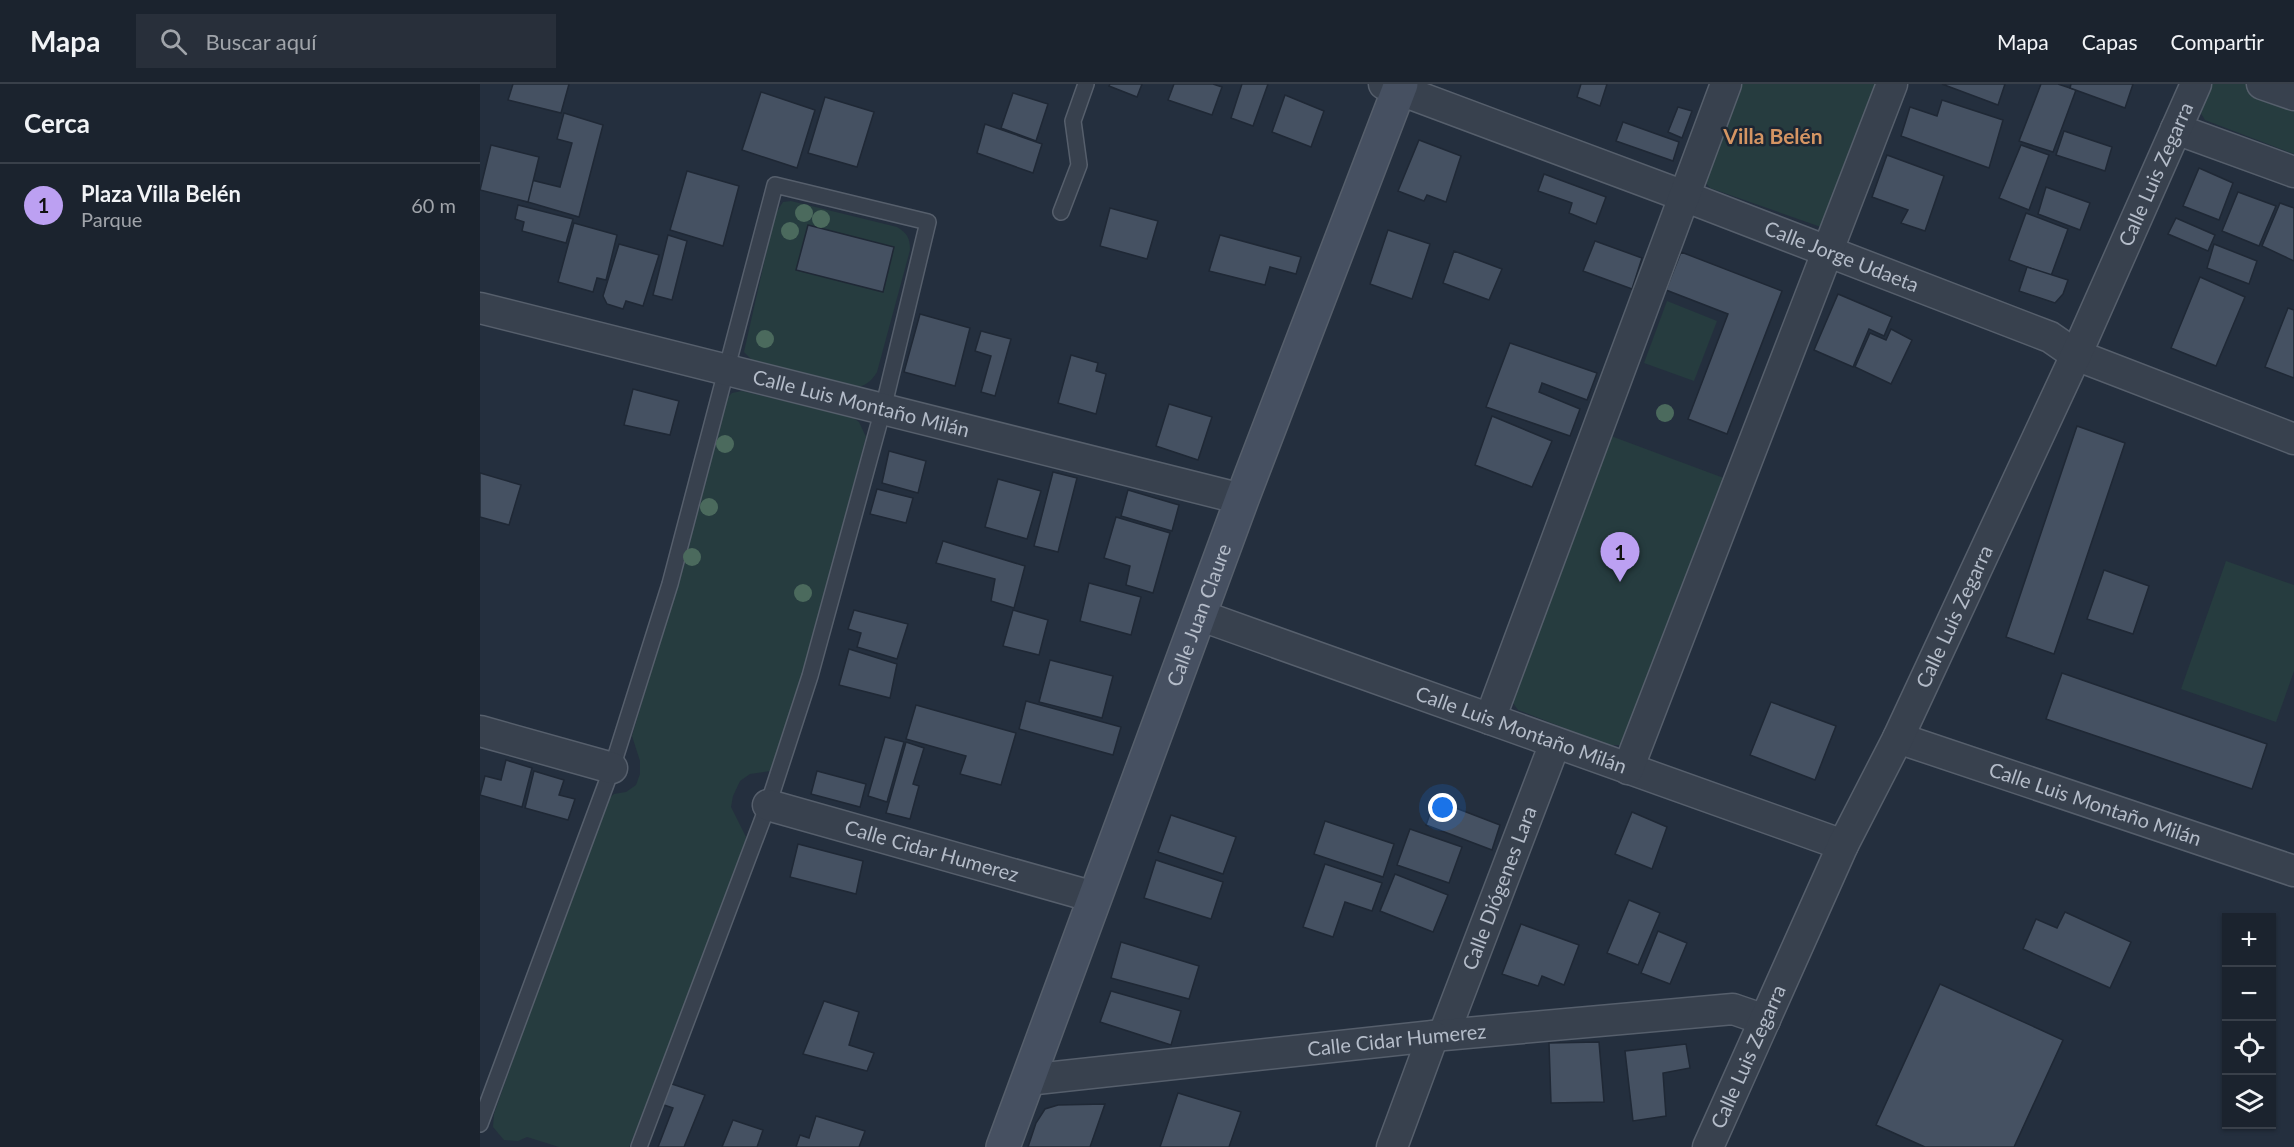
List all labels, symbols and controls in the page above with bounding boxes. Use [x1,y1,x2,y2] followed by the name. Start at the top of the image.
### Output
[136,14,556,68] search box
[30,24,100,58] text: Mapa
[157,25,190,58] icon: search
[205,28,317,55] text: Buscar aquí
[1997,29,2049,54] text: Mapa
[2082,29,2138,54] text: Capas
[2171,29,2264,54] text: Compartir
[2113,98,2197,250] street label: Calle Luis Zegarra
[24,107,90,139] text: Cerca
[1722,123,1823,148] district label: Villa Belén
[81,180,241,207] text: Plaza Villa Belén
[38,193,49,217] text: 1
[411,193,456,217] text: 60 m
[81,207,142,231] text: Parque
[1761,215,1922,296] street label: Calle Jorge Udaeta
[751,364,972,441] street label: Calle Luis Montaño Milán
[1600,532,1640,582] pin: 1
[1161,540,1236,689] street label: Calle Juan Claure
[1910,541,1997,691] street label: Calle Luis Zegarra
[1413,680,1630,778] street label: Calle Luis Montaño Milán
[1986,756,2205,850] street label: Calle Luis Montaño Milán
[1428,793,1457,822] your location
[1457,803,1541,973] street label: Calle Diógenes Lara
[842,814,1022,886] street label: Calle Cidar Humerez
[2222,913,2276,1129] map controls
[2222,913,2276,967] button: +
[2222,967,2276,1021] button: −
[1705,981,1790,1132] street label: Calle Luis Zegarra
[1306,1018,1487,1061] street label: Calle Cidar Humerez
[2222,1021,2276,1075] button: locate
[2222,1075,2276,1129] button: layers

